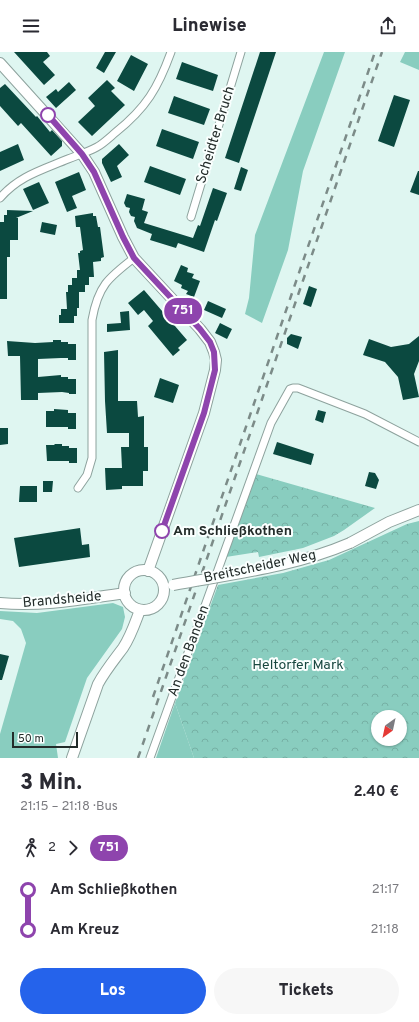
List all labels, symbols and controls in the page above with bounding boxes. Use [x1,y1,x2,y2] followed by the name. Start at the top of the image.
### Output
[20,15,42,37] icon: menu
[172,15,247,38] text: Linewise
[377,15,399,37] icon: share
[193,84,239,186] street label: Scheidter Bruch
[40,107,56,123] unlabelled marker
[160,298,206,324] line badge: 751
[172,302,194,319] text: 751
[154,523,170,539] marker: Am Schließkothen
[173,523,292,540] place label: Am Schließkothen
[202,547,318,587] street label: Breitscheider Weg
[22,588,102,612] street label: Brandsheide
[165,603,213,699] street label: An den Banden
[252,657,344,674] park label: Heltorfer Mark
[371,710,407,746] north arrow
[371,710,407,746] map controls
[12,730,78,749] scale bar
[18,732,44,746] text: 50 m
[20,770,82,797] text: 3 Min.
[353,783,399,802] text: 2.40 €
[20,799,118,815] text: 21:15 – 21:18 · Bus
[20,837,42,859] icon: walk
[62,837,84,859] icon: forward
[98,839,120,856] text: 751
[48,840,56,856] text: 2
[50,881,177,900] text: Am Schließkothen
[372,882,399,898] text: 21:17
[50,921,120,940] text: Am Kreuz
[370,922,399,938] text: 21:18
[20,968,206,1014] button: Los
[214,968,399,1014] button: Tickets

